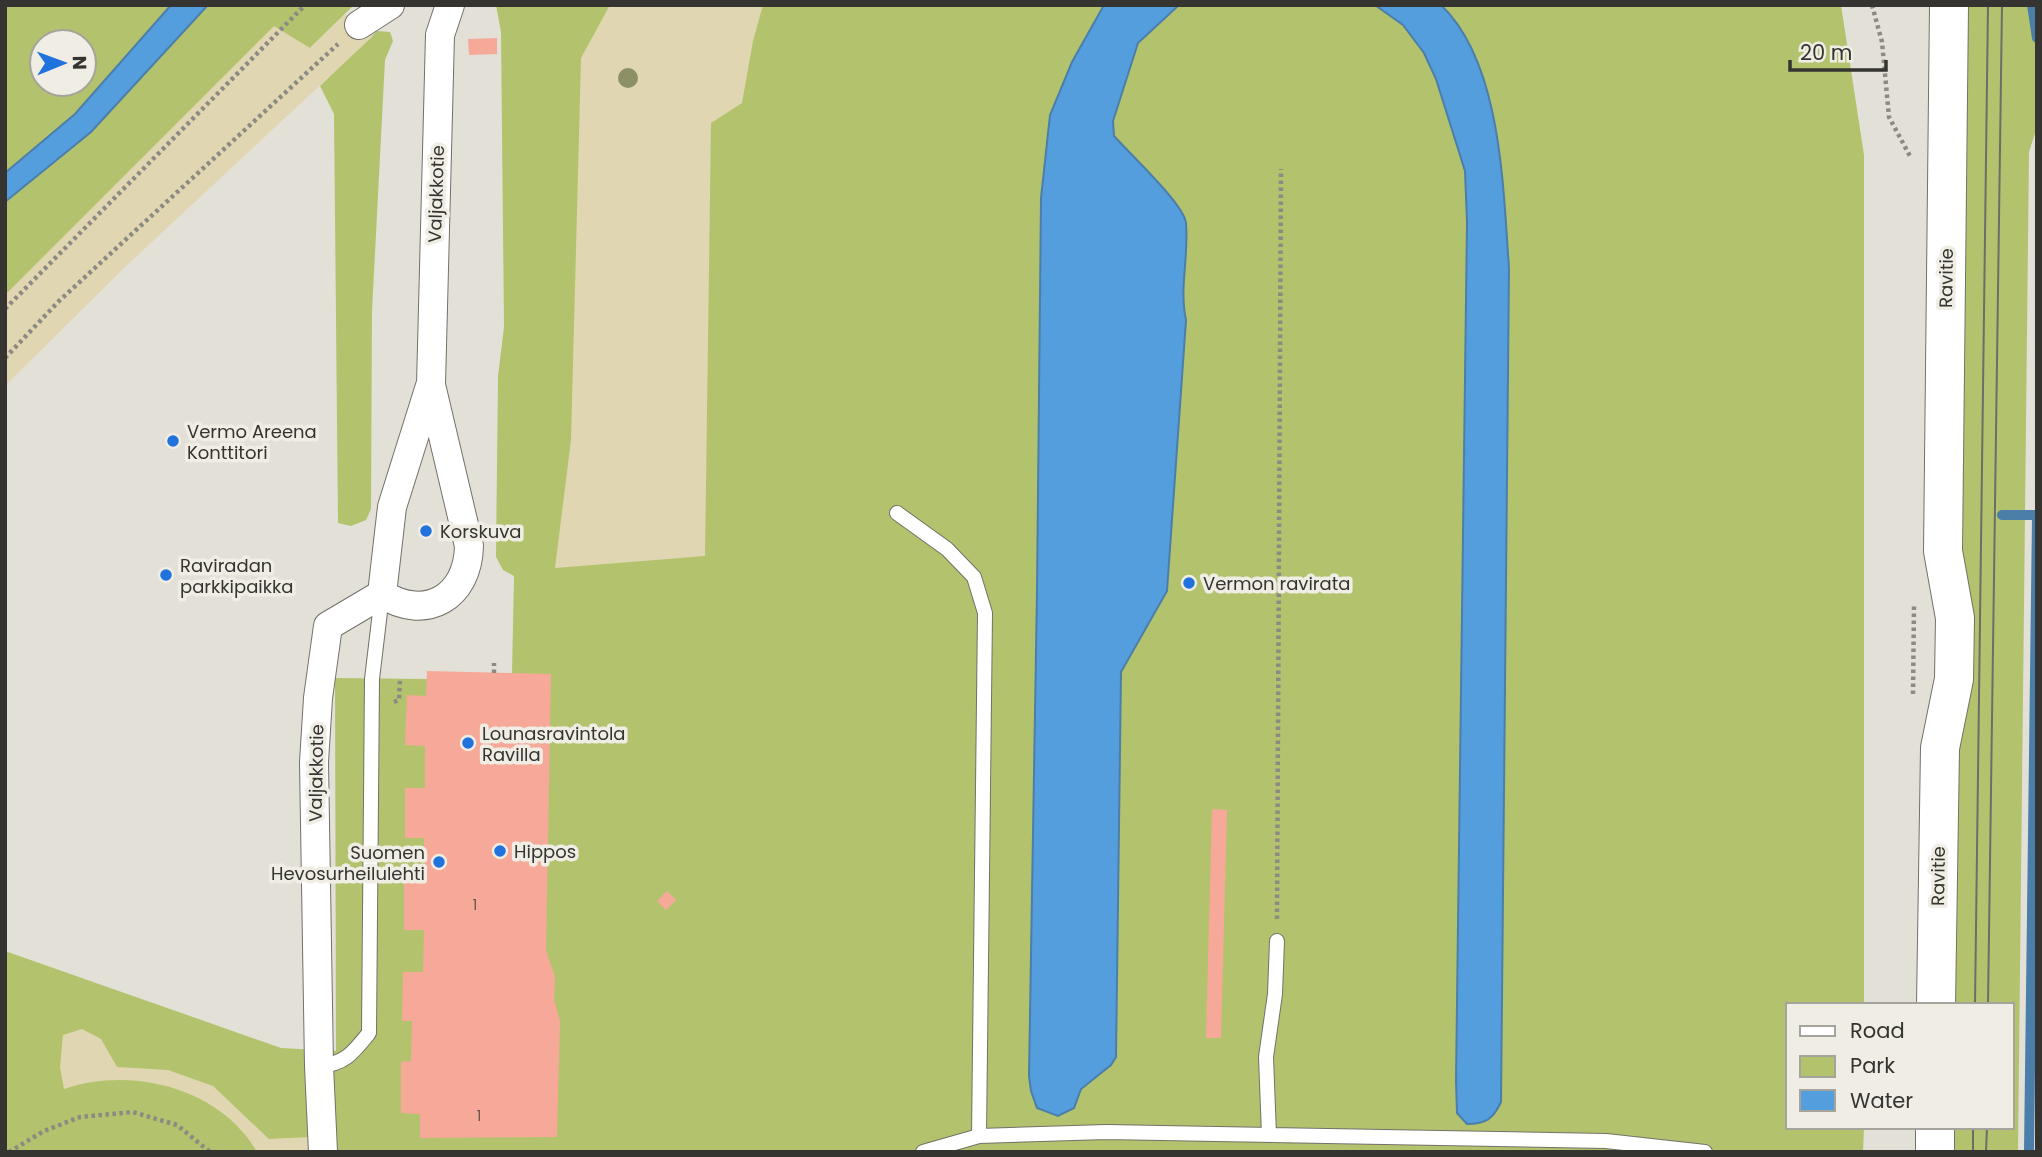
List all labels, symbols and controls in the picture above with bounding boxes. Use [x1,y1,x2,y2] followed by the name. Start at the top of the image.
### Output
[28,28,98,98] north arrow
[1790,28,1886,72] scale bar
[1800,38,1853,67] text: 20 m
[66,55,93,70] text: N
[422,145,450,243] street label: Valjakkotie
[1933,248,1959,308] street label: Ravitie
[187,419,317,465] place label: Vermo Areena Konttitori
[165,433,181,449] marker: Vermo Areena Konttitori
[440,519,521,544] place label: Korskuva
[418,523,434,539] marker: Korskuva
[180,553,294,599] place label: Raviradan parkkipaikka
[158,567,174,583] marker: Raviradan parkkipaikka
[1203,571,1350,596] place label: Vermon ravirata
[1181,575,1197,591] marker: Vermon ravirata
[482,721,626,767] place label: Lounasravintola Ravilla
[303,724,329,822] street label: Valjakkotie
[460,735,476,751] marker: Lounasravintola Ravilla
[514,839,576,864] place label: Hippos
[271,840,425,886] place label: Suomen Hevosurheilulehti
[492,843,508,859] marker: Hippos
[1925,846,1951,906] street label: Ravitie
[431,854,447,870] marker: Suomen Hevosurheilulehti
[473,895,477,915] house number: 1
[1786,1003,2014,1129] legend
[1850,1016,1905,1045] text: Road
[1850,1051,1895,1080] text: Park
[1850,1086,1913,1115] text: Water
[477,1106,481,1126] house number: 1

